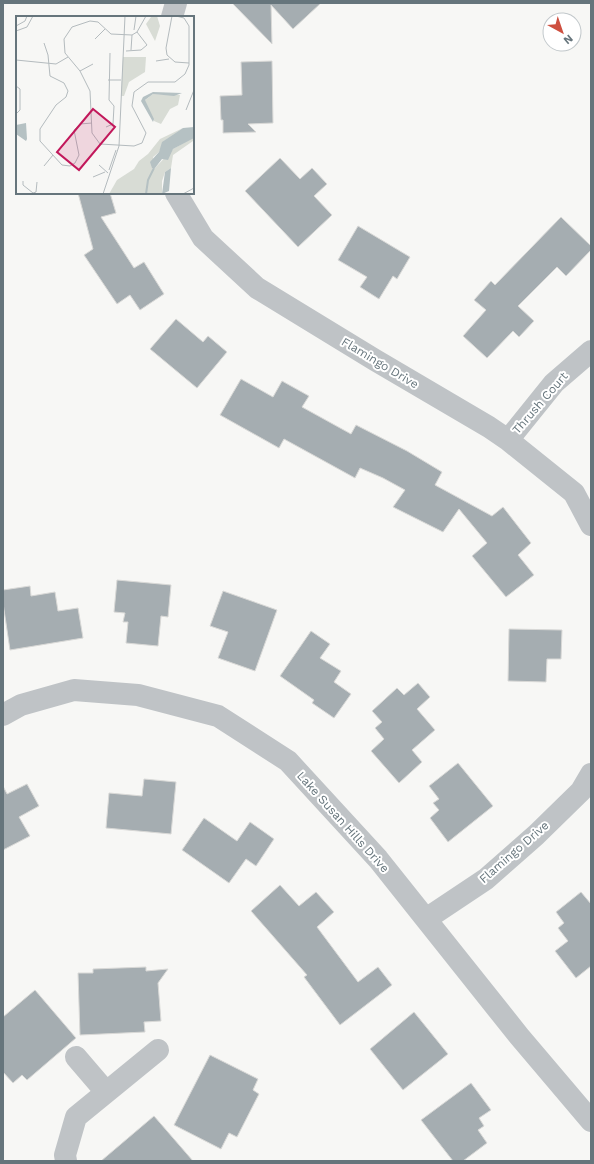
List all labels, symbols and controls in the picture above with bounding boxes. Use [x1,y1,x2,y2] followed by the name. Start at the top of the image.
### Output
[542,12,582,52] north arrow
[16,16,194,194] inset map
[561,32,575,47] text: N
[339,334,421,392] street label: Flamingo Drive
[509,369,571,437] street label: Thrush Court
[294,769,392,875] street label: Lake Susan Hills Drive
[476,818,552,886] street label: Flamingo Drive

